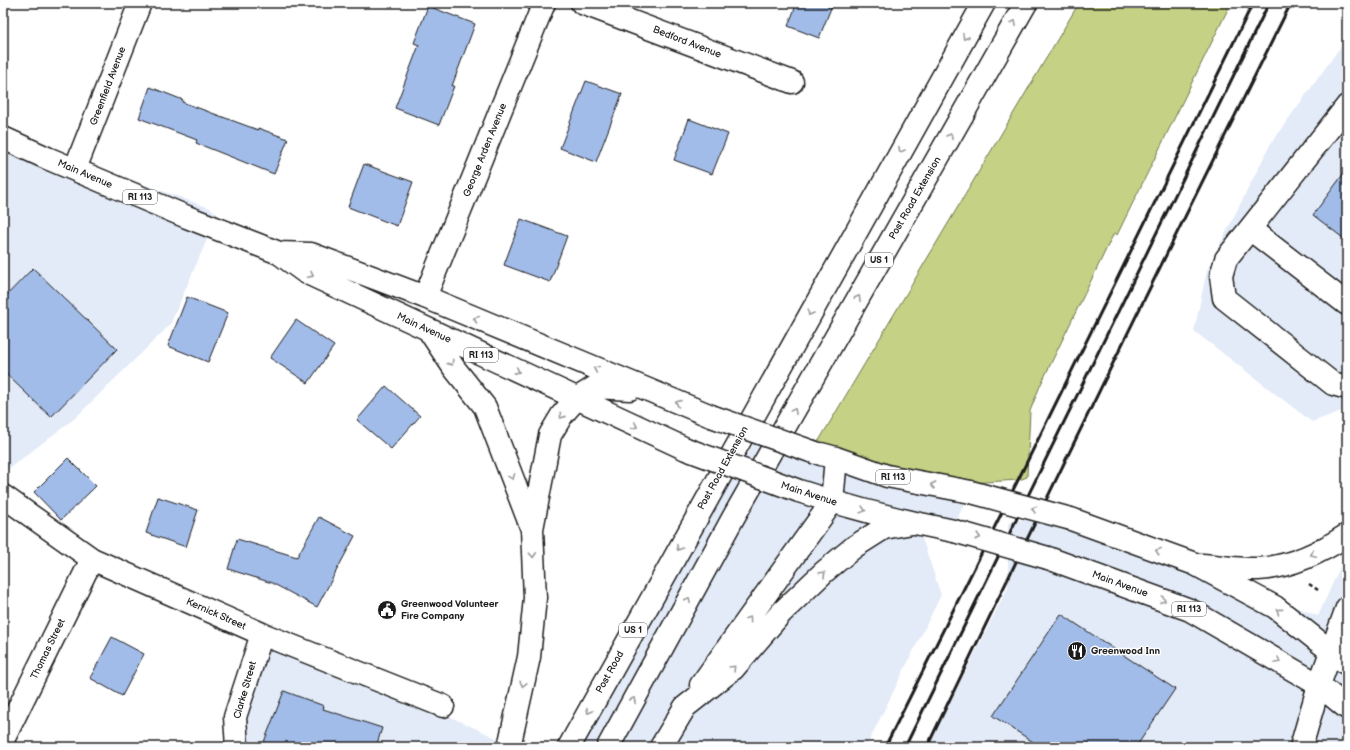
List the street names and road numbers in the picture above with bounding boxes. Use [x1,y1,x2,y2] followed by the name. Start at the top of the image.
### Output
[651,23,723,61] street label: Bedford Avenue
[87,45,129,127] street label: Greenfield Avenue
[461,101,509,199] street label: George Arden Avenue
[886,154,944,241] street label: Post Road Extension
[56,157,114,191] street label: Main Avenue
[123,190,157,204] road number: RI 113
[865,253,893,267] road number: US 1
[395,310,453,346] street label: Main Avenue
[464,348,498,362] road number: RI 113
[695,424,751,512] street label: Post Road Extension
[876,470,910,484] road number: RI 113
[779,479,839,509] street label: Main Avenue
[1090,568,1150,600] street label: Main Avenue
[184,595,248,633] street label: Kernick Street
[1172,602,1206,616] road number: RI 113
[28,617,68,681] street label: Thomas Street
[619,623,647,637] road number: US 1
[593,649,627,695] street label: Post Road
[231,660,259,720] street label: Clarke Street

